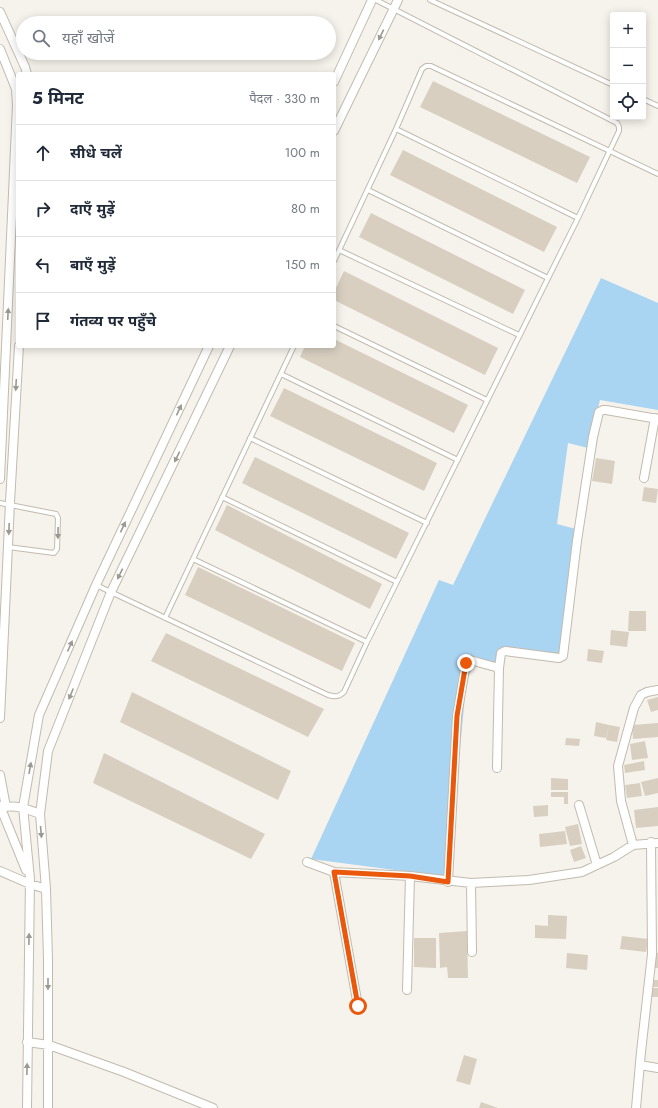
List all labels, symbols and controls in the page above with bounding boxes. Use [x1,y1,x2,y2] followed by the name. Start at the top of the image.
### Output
[610,12,646,120] map controls
[610,12,646,48] button: +
[16,16,336,60] search box
[30,27,52,49] icon: search
[62,27,114,49] text: यहाँ खोजें
[378,29,384,41] one-way arrow
[610,48,646,84] button: −
[610,84,646,120] button: locate
[32,86,84,110] text: 5 मिनट
[249,89,320,108] text: पैदल · 330 m
[32,142,54,164] icon: ahead
[70,142,122,164] text: सीधे चलें
[285,143,320,162] text: 100 m
[32,198,54,220] icon: right
[70,198,115,220] text: दाएँ मुड़ें
[291,199,320,218] text: 80 m
[32,254,54,276] icon: left
[70,254,116,276] text: बाएँ मुड़ें
[285,255,320,274] text: 150 m
[4,308,11,320] one-way arrow
[32,310,54,332] icon: arrive
[70,310,156,332] text: गंतव्य पर पहुँचे
[13,379,20,391] one-way arrow
[176,404,182,416] one-way arrow
[174,451,180,462] one-way arrow
[121,521,127,533] one-way arrow
[5,523,12,535] one-way arrow
[55,527,61,540] one-way arrow
[117,568,123,580] one-way arrow
[67,639,73,651] one-way arrow
[457,654,475,672] route end
[67,689,73,701] one-way arrow
[27,762,33,775] one-way arrow
[38,826,45,838] one-way arrow
[26,932,32,945] one-way arrow
[45,978,52,990] one-way arrow
[349,997,367,1015] route start
[24,1062,30,1075] one-way arrow

